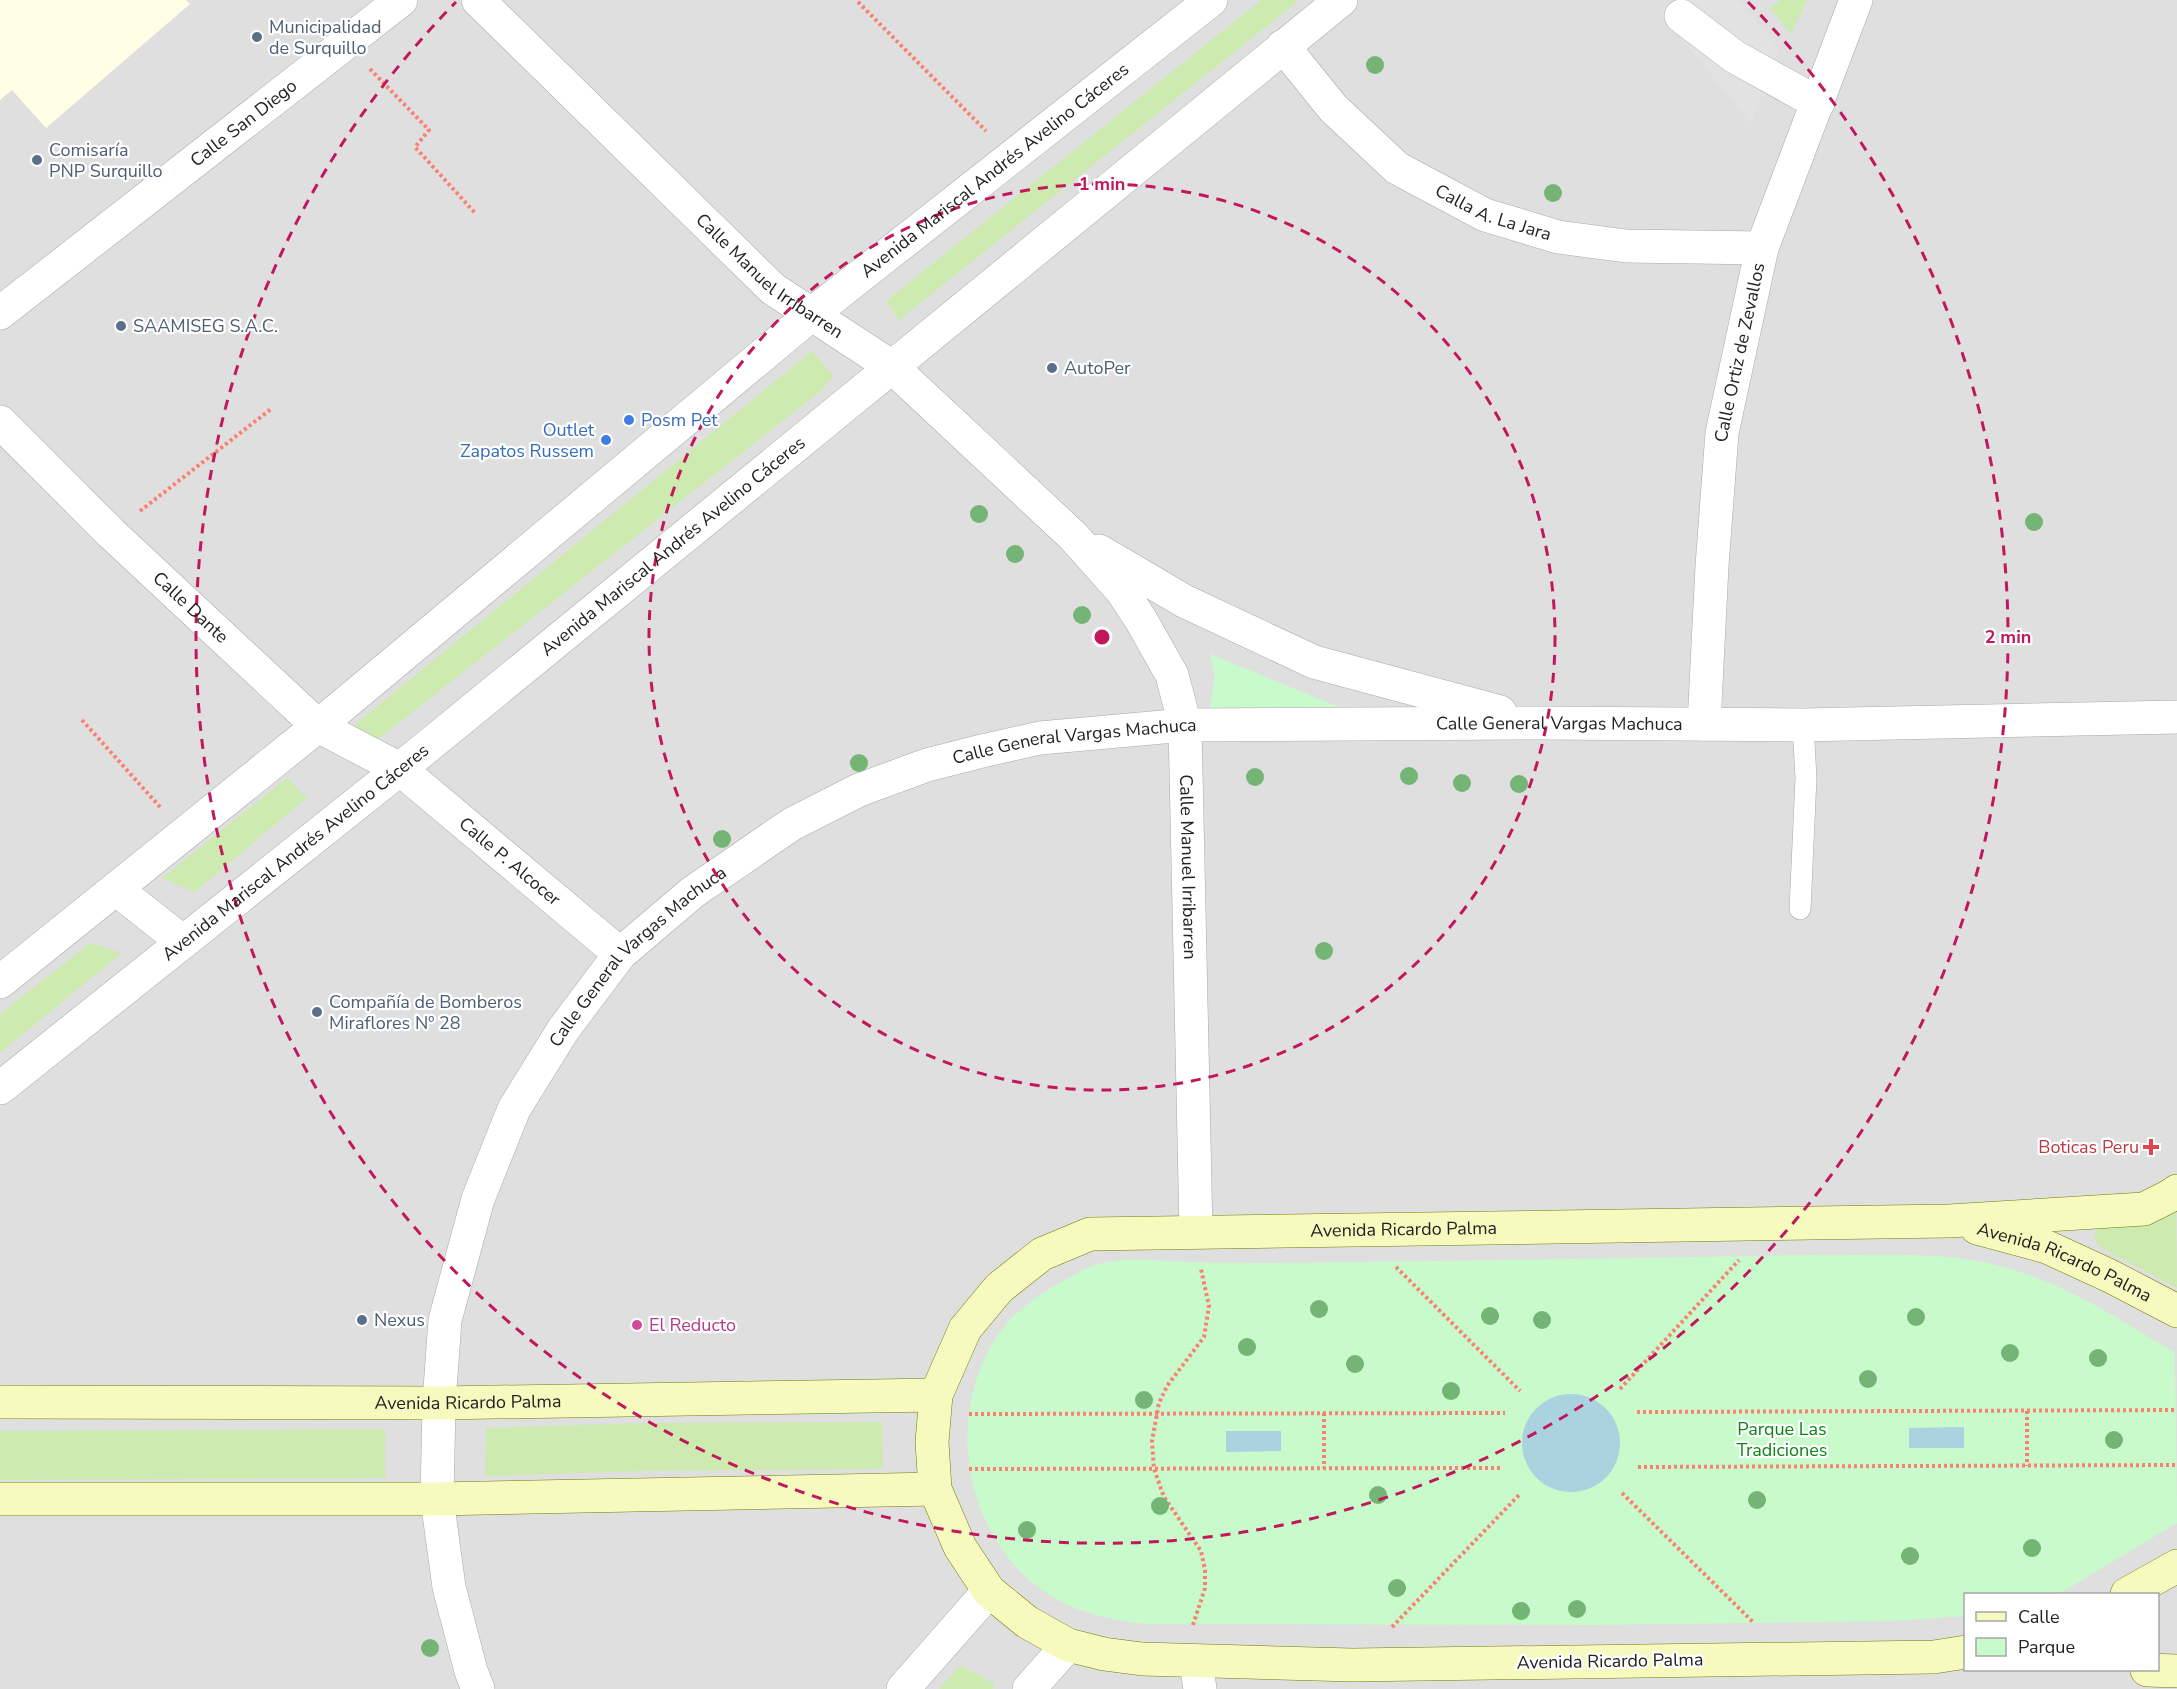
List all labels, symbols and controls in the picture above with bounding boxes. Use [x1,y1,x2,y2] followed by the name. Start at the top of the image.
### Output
[269,15,381,60] place label: Municipalidad de Surquillo
[250,30,264,44] marker: Municipalidad de Surquillo
[856,57,1134,283] street label: Avenida Mariscal Andrés Avelino Cáceres
[185,74,302,172] street label: Calle San Diego
[49,138,163,183] place label: Comisaría PNP Surquillo
[30,153,44,167] marker: Comisaría PNP Surquillo
[1079,172,1125,196] text: 1 min
[1431,179,1554,246] street label: Calla A. La Jara
[691,208,848,344] street label: Calle Manuel Irribarren
[1709,261,1770,443] street label: Calle Ortiz de Zevallos
[133,314,278,338] place label: SAAMISEG S.A.C.
[114,319,128,333] marker: SAAMISEG S.A.C.
[1064,356,1131,380] place label: AutoPer
[1045,361,1059,375] marker: AutoPer
[641,408,718,432] place label: Posm Pet
[622,413,636,427] marker: Posm Pet
[460,418,595,463] place label: Outlet Zapatos Russem
[536,431,810,661] street label: Avenida Mariscal Andrés Avelino Cáceres
[599,433,613,447] marker: Outlet Zapatos Russem
[148,566,234,649] street label: Calle Dante
[1985,625,2031,649] text: 2 min
[1092,627,1112,647] centre of rings
[1436,711,1683,736] street label: Calle General Vargas Machuca
[950,713,1197,770] street label: Calle General Vargas Machuca
[157,738,434,966] street label: Avenida Mariscal Andrés Avelino Cáceres
[1174,774,1202,960] street label: Calle Manuel Irribarren
[454,812,566,911] street label: Calle P. Alcocer
[543,861,731,1051] street label: Calle General Vargas Machuca
[329,990,522,1035] place label: Compañía de Bomberos Miraflores Nº 28
[310,1005,324,1019] marker: Compañía de Bomberos Miraflores Nº 28
[2038,1135,2139,1159] place label: Boticas Peru
[2144,1140,2158,1154] marker: Boticas Peru
[1310,1216,1497,1243] street label: Avenida Ricardo Palma
[1974,1217,2156,1308] street label: Avenida Ricardo Palma
[374,1308,425,1332] place label: Nexus
[355,1313,369,1327] marker: Nexus
[649,1313,736,1337] place label: El Reducto
[630,1318,644,1332] marker: El Reducto
[375,1389,562,1415] street label: Avenida Ricardo Palma
[1736,1417,1828,1462] park label: Parque Las Tradiciones
[1964,1593,2159,1671] legend
[2018,1605,2060,1629] text: Calle
[2018,1635,2075,1659] text: Parque
[1516,1647,1704,1675] street label: Avenida Ricardo Palma

